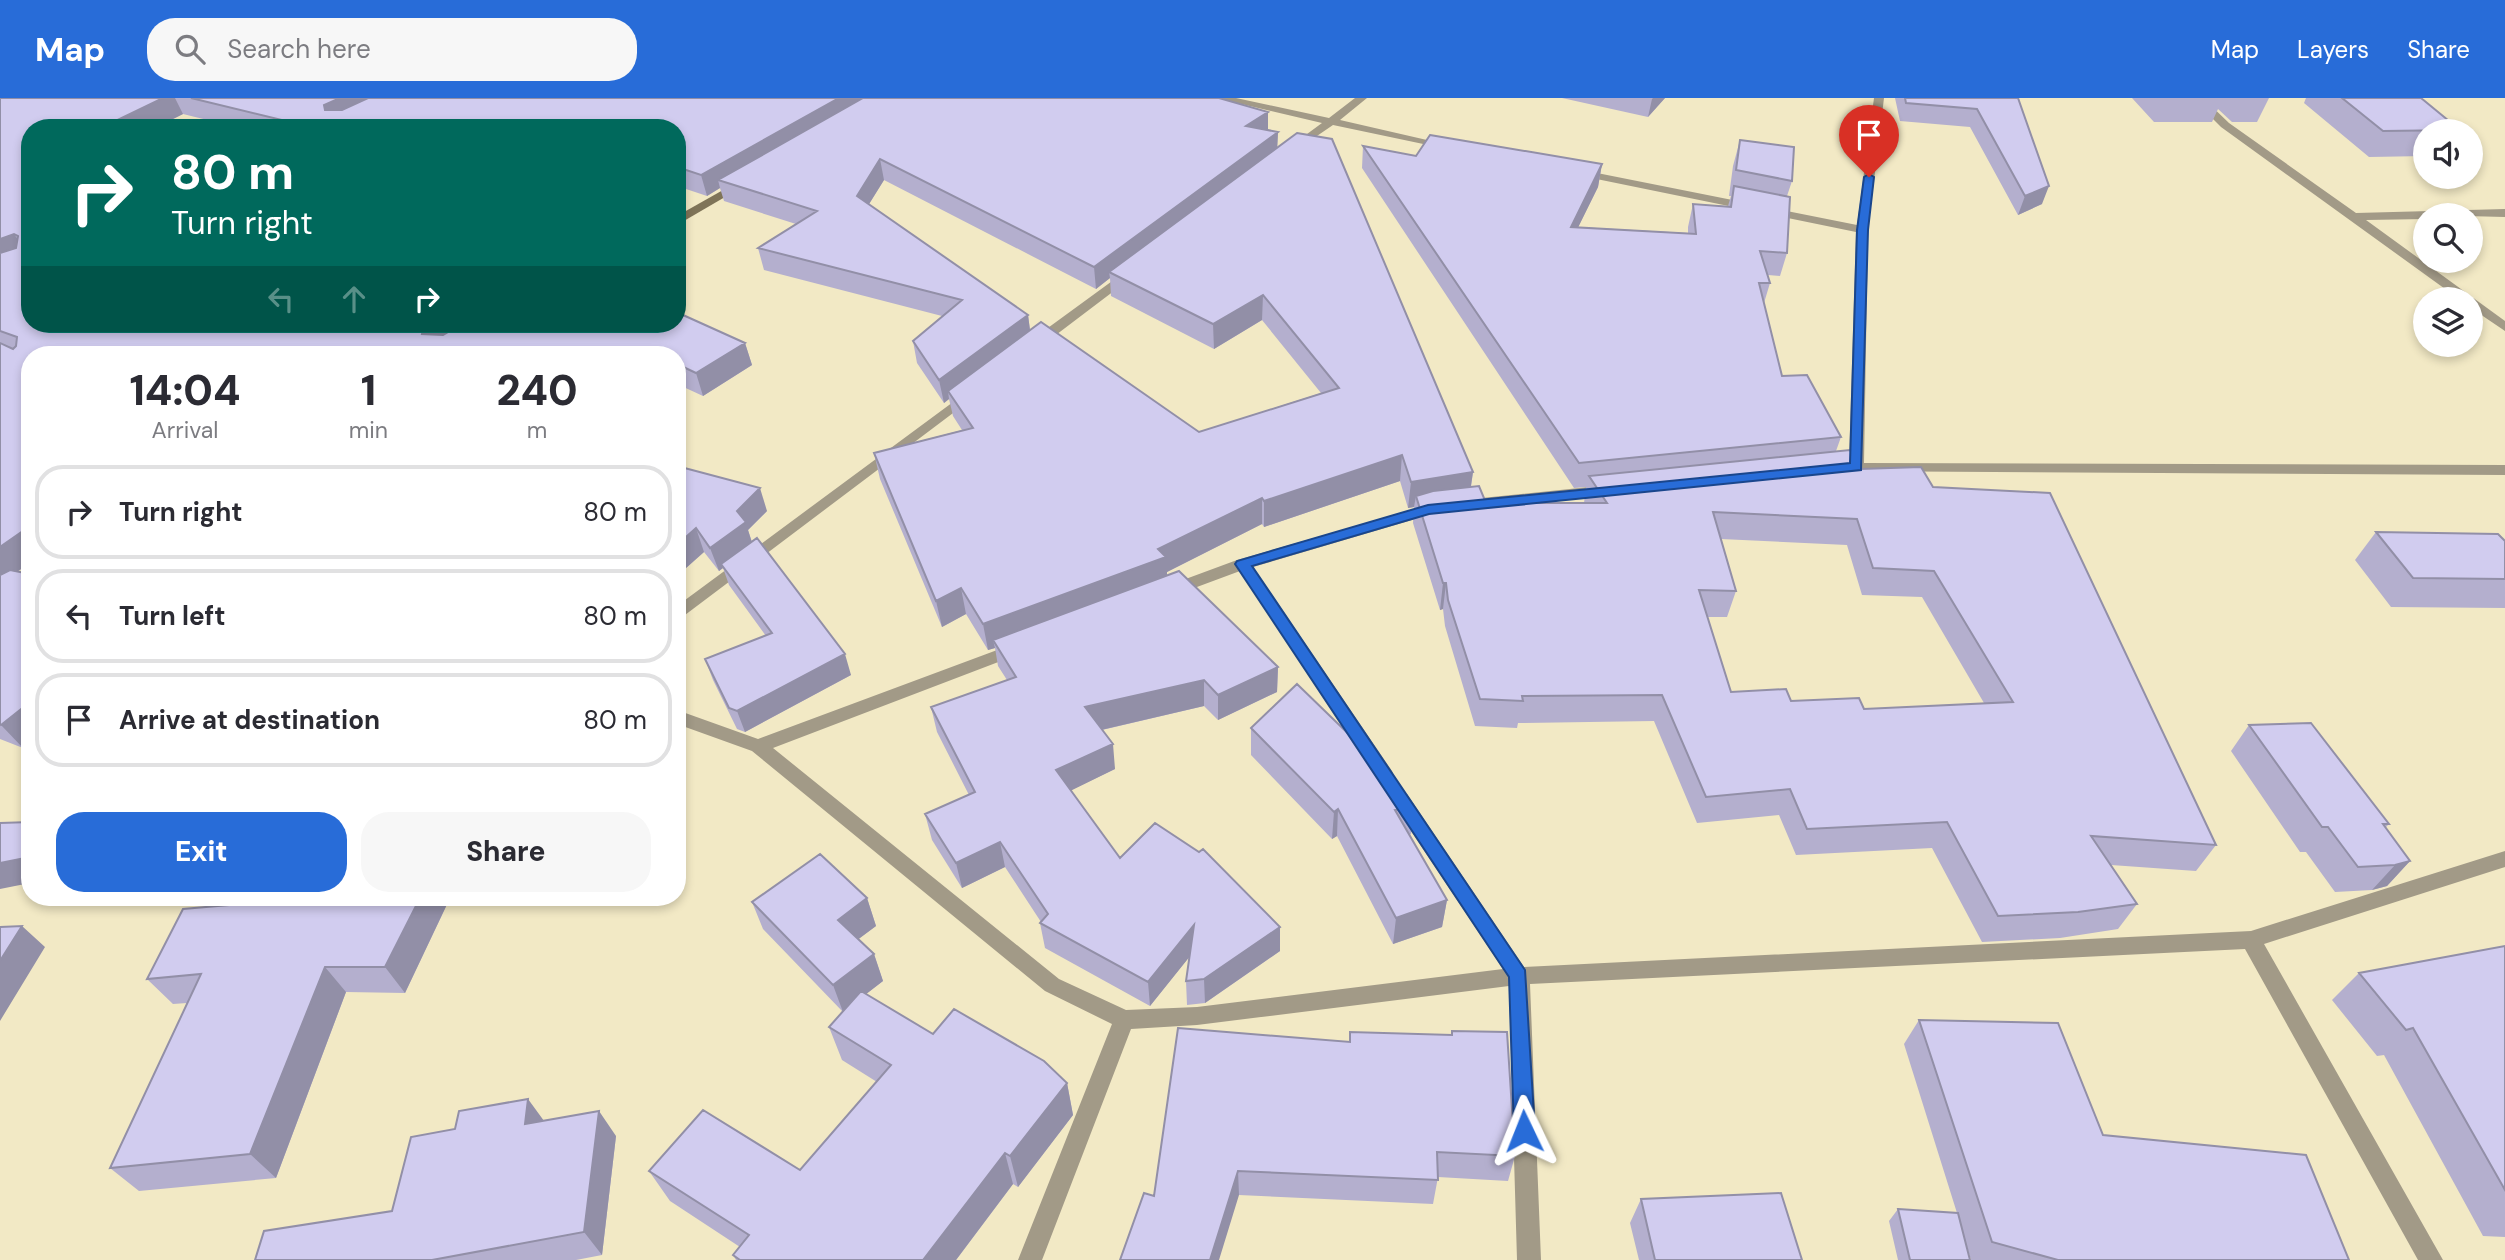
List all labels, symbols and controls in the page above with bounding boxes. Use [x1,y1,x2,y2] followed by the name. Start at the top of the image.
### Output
[147,18,637,81] search box
[35,28,105,71] text: Map
[171,30,209,68] icon: search
[227,32,371,66] text: Search here
[2211,34,2259,65] text: Map
[2297,34,2369,65] text: Layers
[2407,34,2470,65] text: Share
[1839,105,1899,177] pin
[1850,116,1888,154] icon: arrive
[2413,119,2483,357] map controls
[2413,119,2483,189] button: sound
[171,140,294,204] text: 80 m
[56,147,147,238] icon: right
[171,202,313,244] text: Turn right
[2413,203,2483,273] button: search
[262,280,300,318] icon: left
[335,280,373,318] icon: ahead
[408,280,446,318] icon: right
[2413,287,2483,357] button: layers
[129,363,240,418] text: 14:04
[361,363,376,418] text: 1
[496,363,578,418] text: 240
[151,415,218,445] text: Arrival
[349,415,388,445] text: min
[527,415,547,445] text: m
[60,493,98,531] icon: right
[119,495,243,529] text: Turn right
[583,495,647,529] text: 80 m
[60,597,98,635] icon: left
[119,599,226,633] text: Turn left
[583,599,647,633] text: 80 m
[60,701,98,739] icon: arrive
[119,703,380,737] text: Arrive at destination
[583,703,647,737] text: 80 m
[56,812,347,892] button: Exit
[361,812,651,892] button: Share
[1487,1094,1561,1168] position arrow

